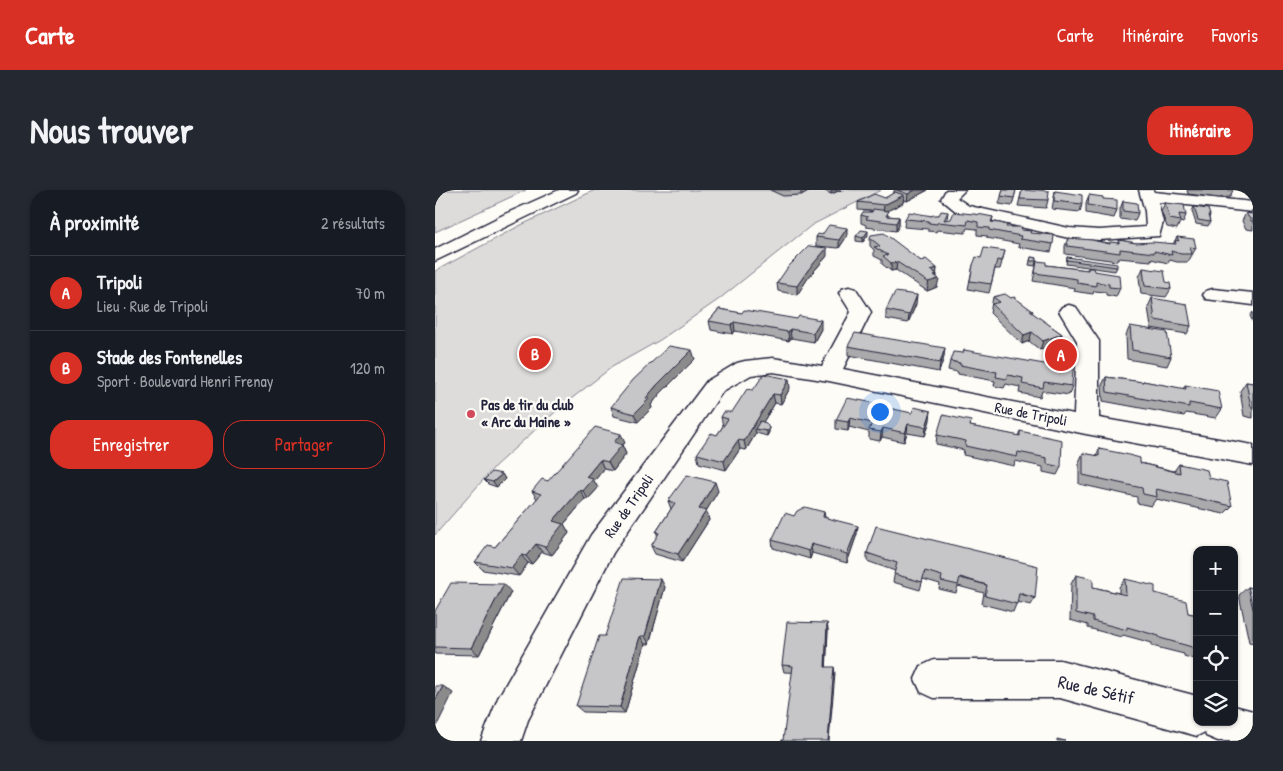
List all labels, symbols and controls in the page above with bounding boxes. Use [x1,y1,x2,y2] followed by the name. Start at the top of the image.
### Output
[25,19,75,51] text: Carte
[1057,23,1094,48] text: Carte
[1122,23,1184,48] text: Itinéraire
[1212,23,1258,48] text: Favoris
[1147,106,1253,155] button: Itinéraire
[30,107,193,154] text: Nous trouver
[50,208,139,237] text: À proximité
[321,212,385,234] text: 2 résultats
[97,269,143,295] text: Tripoli
[62,282,70,304] text: A
[355,282,385,304] text: 70 m
[97,295,208,317] text: Lieu · Rue de Tripoli
[519,335,551,373] pin: B
[1045,336,1077,374] pin: A
[97,344,242,370] text: Stade des Fontenelles
[62,357,70,379] text: B
[350,357,385,379] text: 120 m
[97,370,274,392] text: Sport · Boulevard Henri Frenay
[481,394,574,432] place label: Pas de tir du club « Arc du Maine »
[993,396,1069,431] street label: Rue de Tripoli
[867,399,893,425] your location
[465,408,477,420] marker: Pas de tir du club « Arc du Maine »
[50,420,213,469] button: Enregistrer
[223,420,385,469] button: Partager
[599,470,658,542] street label: Rue de Tripoli
[1193,546,1238,726] map controls
[1193,546,1238,591] button: +
[1193,591,1238,636] button: −
[1193,636,1238,681] button: locate
[1056,669,1137,710] street label: Rue de Sétif
[1193,681,1238,726] button: layers

